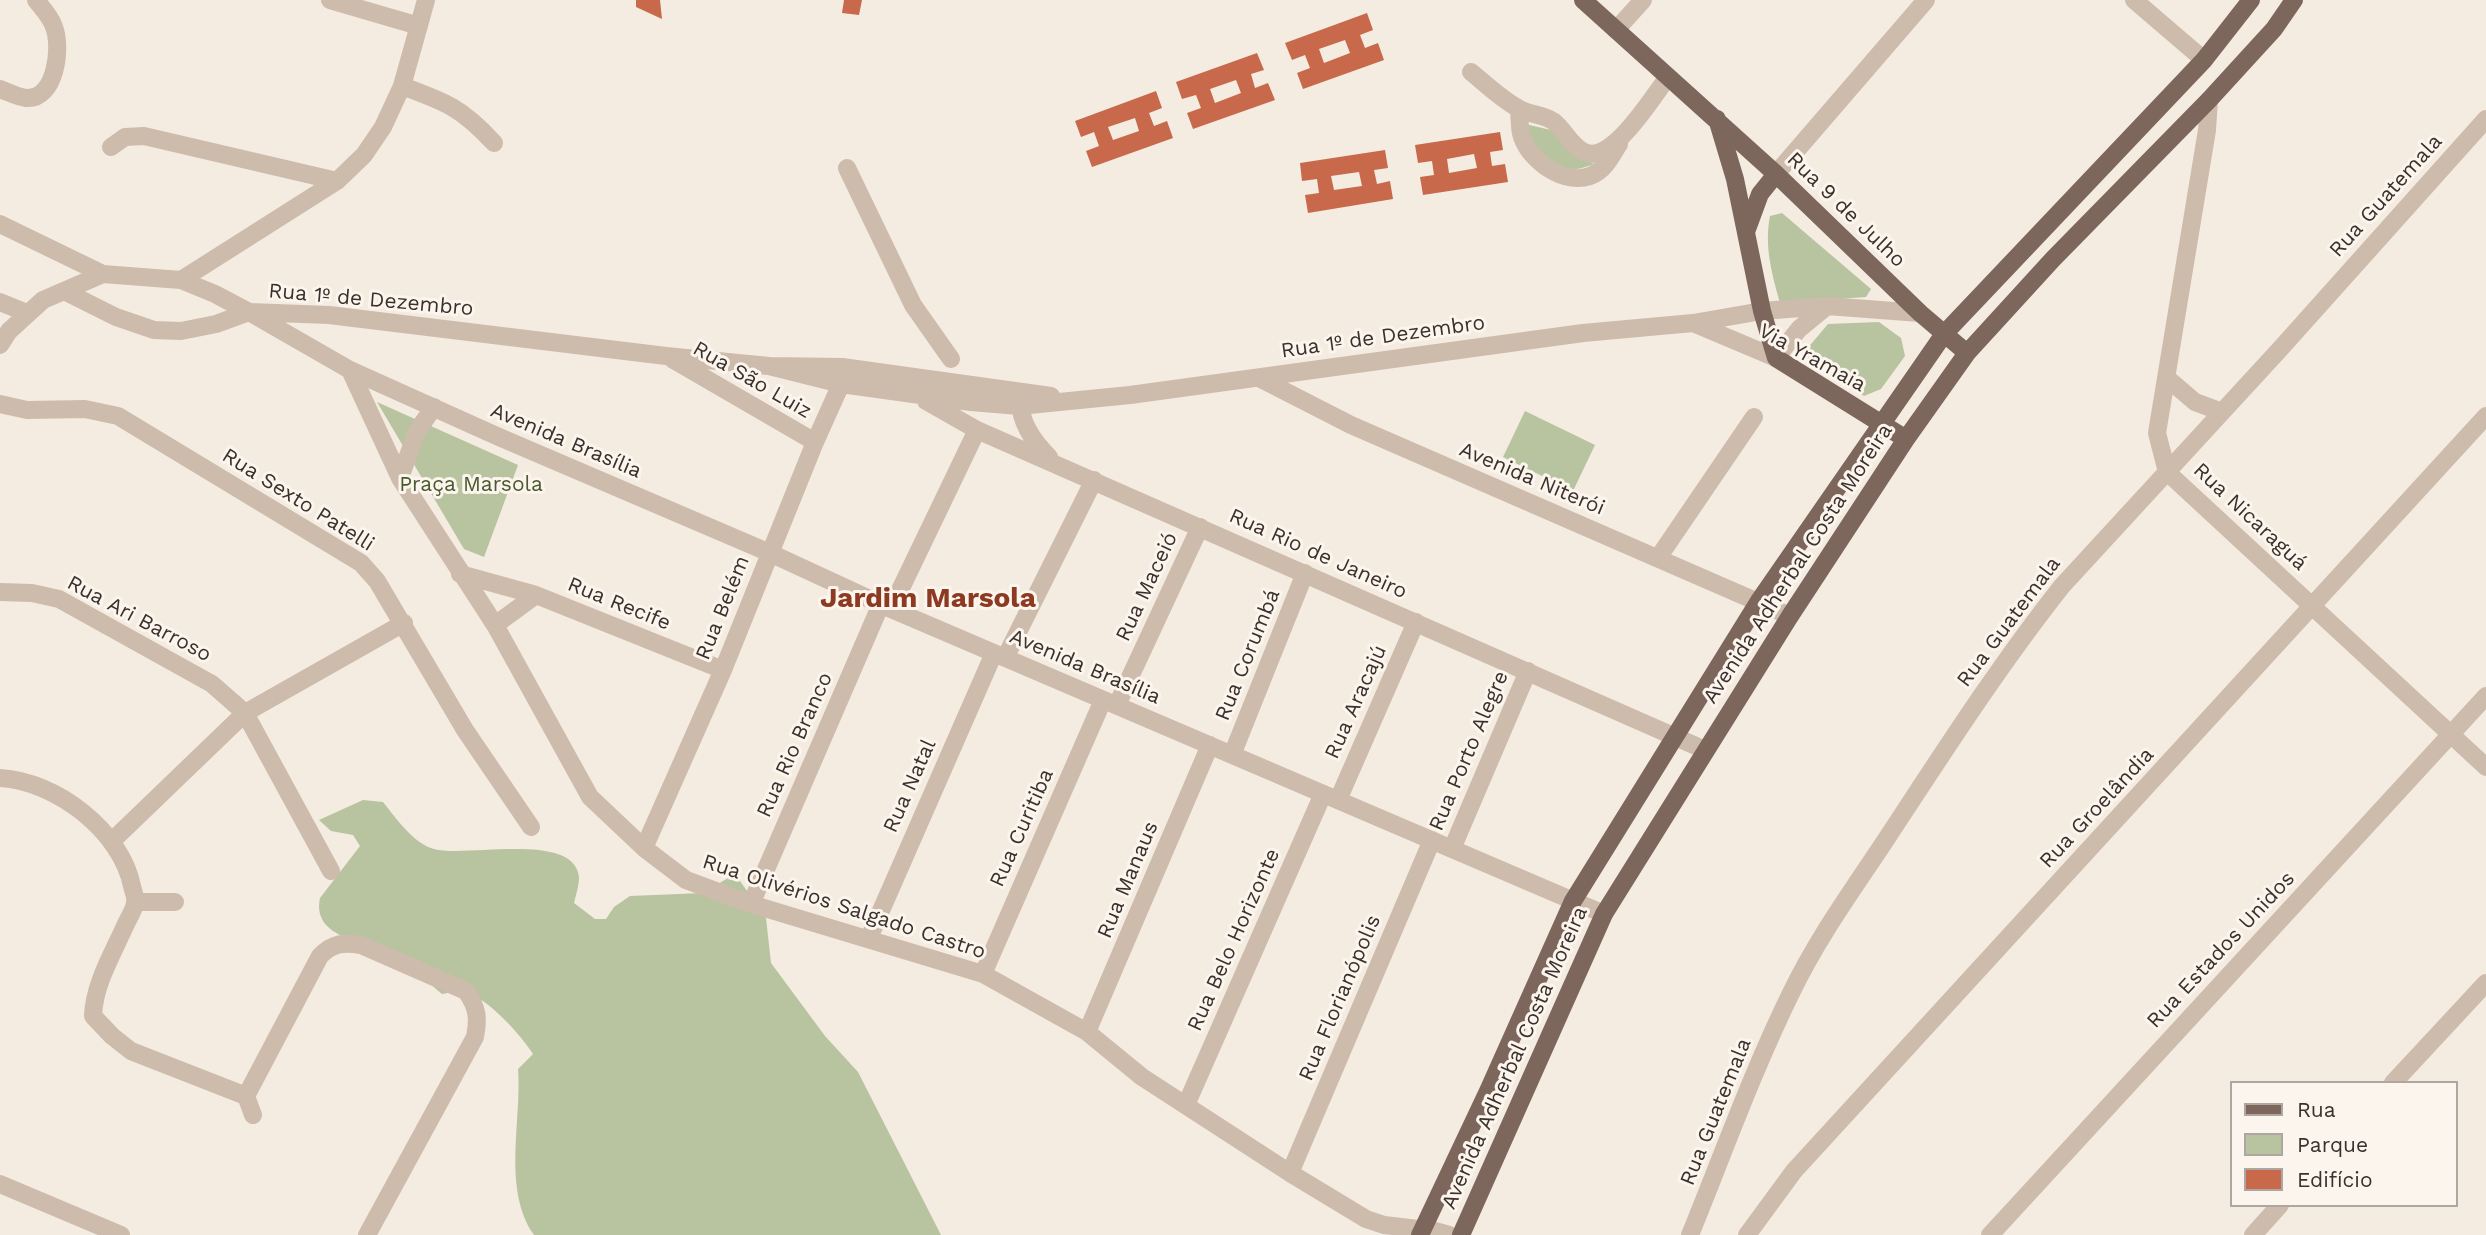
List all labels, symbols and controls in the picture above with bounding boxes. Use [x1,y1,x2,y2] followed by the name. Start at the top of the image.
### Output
[2324,129,2448,263] street label: Rua Guatemala
[1782,147,1910,273] street label: Rua 9 de Julho
[268,278,474,322] street label: Rua 1º de Dezembro
[1279,310,1487,364] street label: Rua 1º de Dezembro
[1754,318,1870,398] street label: Via Yramaia
[688,336,816,424] street label: Rua São Luiz
[487,398,645,484] street label: Avenida Brasília
[1698,419,1898,709] street label: Avenida Adherbal Costa Moreira
[1456,437,1608,521] street label: Avenida Niterói
[217,443,379,557] street label: Rua Sexto Patelli
[2188,458,2312,576] street label: Rua Nicaraguá
[399,472,543,498] park label: Praça Marsola
[1225,503,1411,605] street label: Rua Rio de Janeiro
[1111,528,1183,646] street label: Rua Maceió
[691,552,755,664] street label: Rua Belém
[1952,552,2066,692] street label: Rua Guatemala
[63,570,215,668] street label: Rua Ari Barroso
[564,572,674,636] street label: Rua Recife
[820,582,1036,616] district label: Jardim Marsola
[1210,586,1286,724] street label: Rua Corumbá
[1006,624,1164,710] street label: Avenida Brasília
[1320,641,1392,763] street label: Rua Aracajú
[1424,667,1514,835] street label: Rua Porto Alegre
[752,669,838,821] street label: Rua Rio Branco
[878,735,942,837] street label: Rua Natal
[2035,742,2159,874] street label: Rua Groelândia
[985,765,1059,891] street label: Rua Curitiba
[1092,818,1164,942] street label: Rua Manaus
[1182,845,1286,1035] street label: Rua Belo Horizonte
[699,849,989,965] street label: Rua Olivérios Salgado Castro
[2142,866,2300,1034] street label: Rua Estados Unidos
[1437,903,1593,1213] street label: Avenida Adherbal Costa Moreira
[1294,911,1386,1085] street label: Rua Florianópolis
[1675,1035,1757,1189] street label: Rua Guatemala
[2230,1081,2458,1207] legend
[2297,1097,2336,1122] text: Rua
[2297,1132,2368,1157] text: Parque
[2297,1167,2373,1192] text: Edifício

